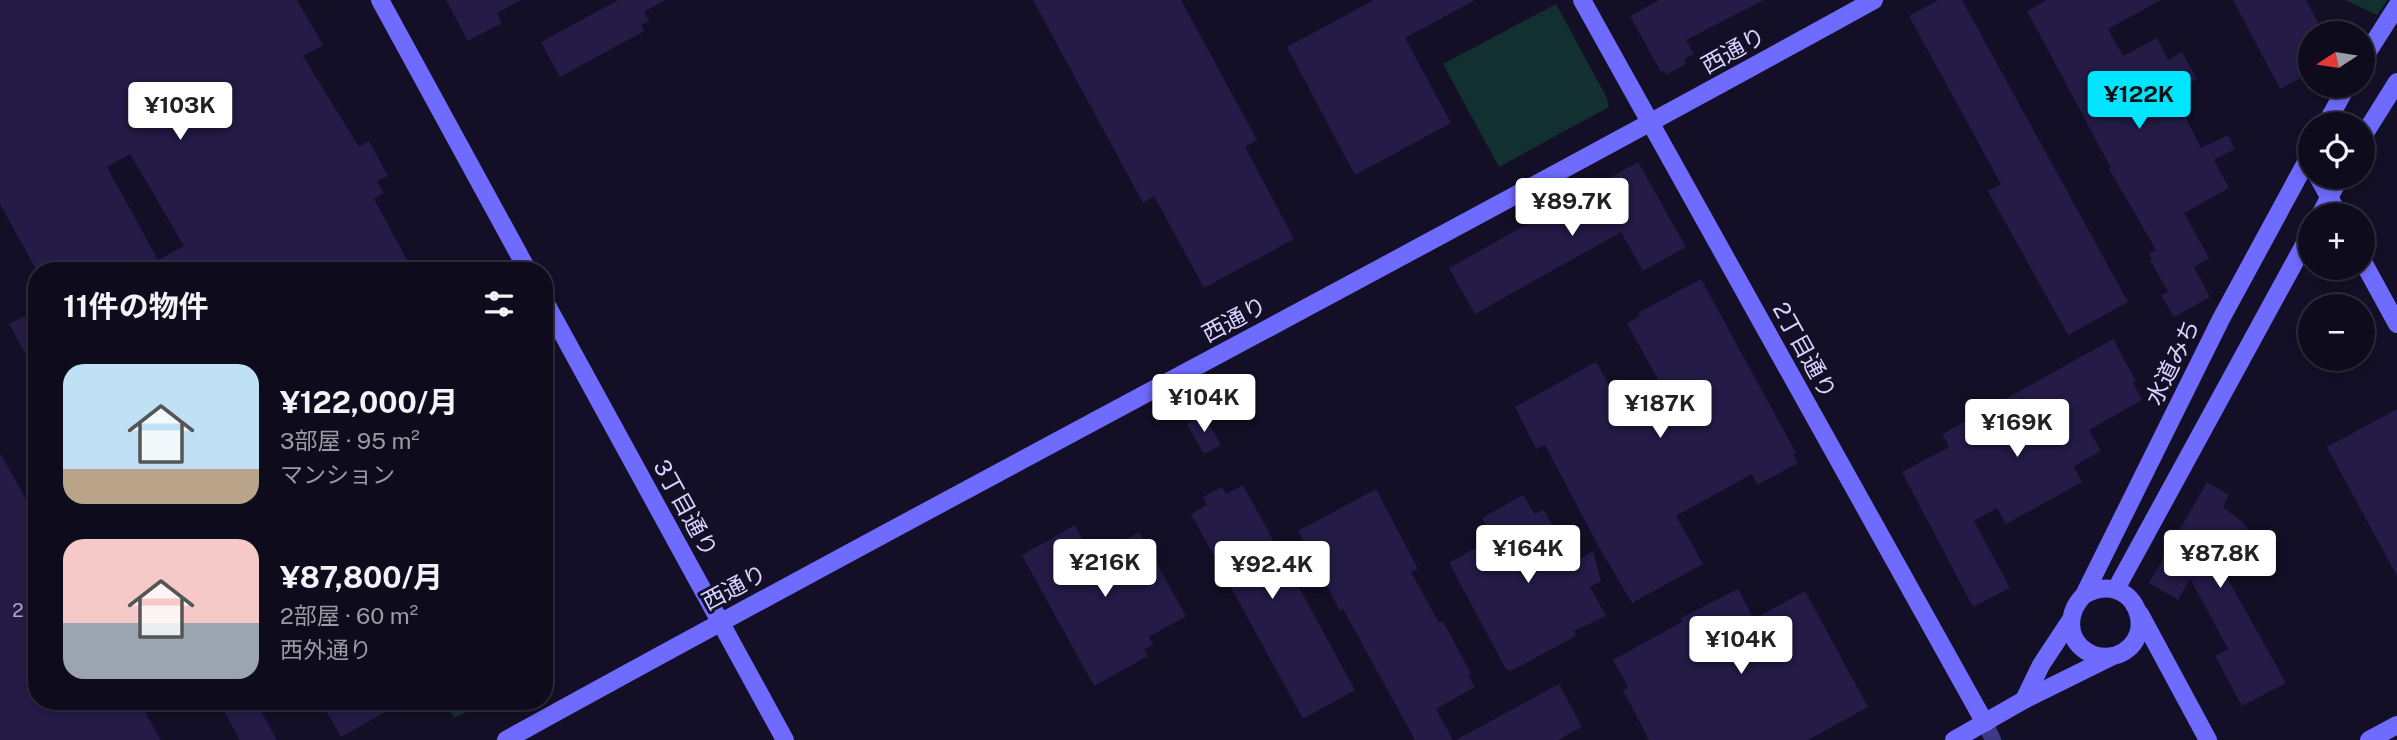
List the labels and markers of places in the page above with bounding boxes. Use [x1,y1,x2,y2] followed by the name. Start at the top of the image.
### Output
[2090,72,2188,131] pin: ¥122K
[131,82,229,142] pin: ¥103K
[1515,178,1629,238] pin: ¥89.7K
[1155,374,1253,434] pin: ¥104K
[1611,380,1709,440] pin: ¥187K
[1968,400,2066,459] pin: ¥169K
[1479,526,1577,585] pin: ¥164K
[2163,530,2277,590] pin: ¥87.8K
[1056,540,1154,599] pin: ¥216K
[1215,542,1329,601] pin: ¥92.4K
[1692,616,1790,676] pin: ¥104K

